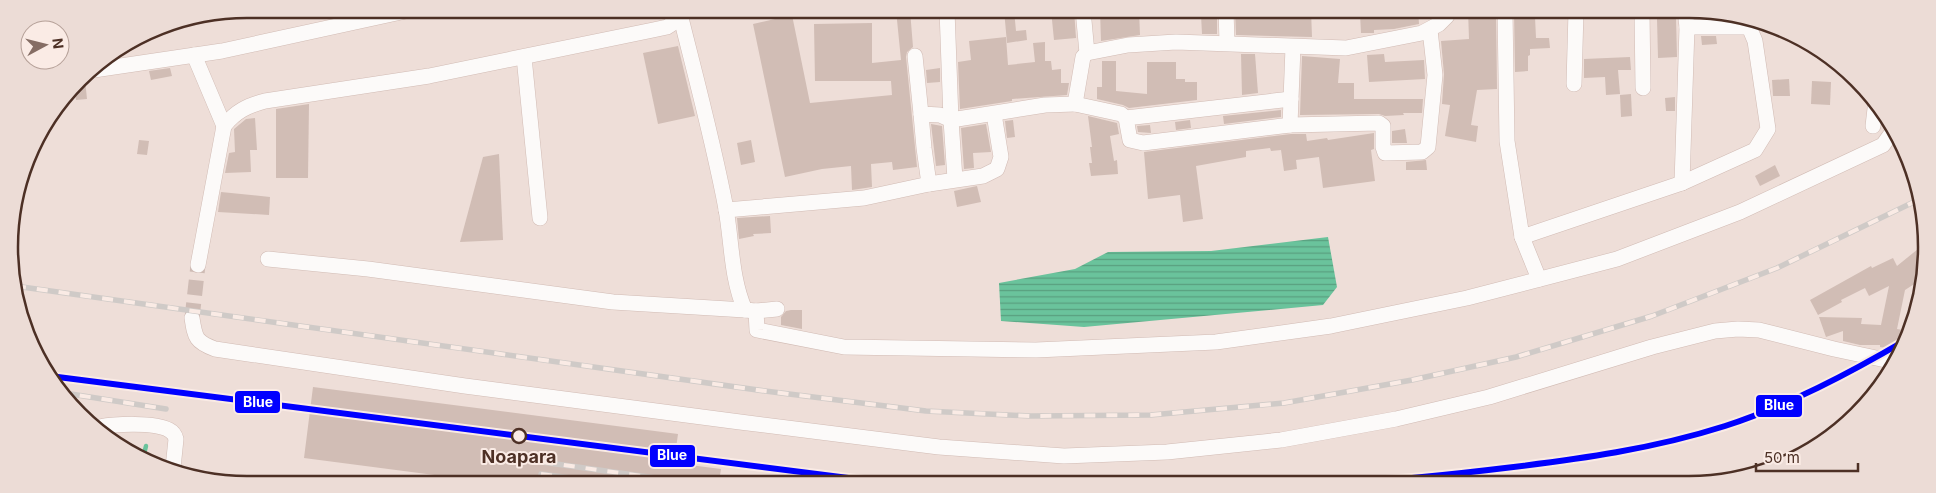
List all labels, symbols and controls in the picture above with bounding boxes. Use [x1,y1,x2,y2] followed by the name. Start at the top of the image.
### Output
[20,20,70,70] north arrow
[49,37,67,50] text: N
[234,390,281,414] line badge: Blue
[243,393,273,410] text: Blue
[1755,394,1803,418] line badge: Blue
[1764,396,1794,413] text: Blue
[511,428,527,444] marker: Noapara
[1756,440,1858,472] scale bar
[649,444,696,468] line badge: Blue
[482,446,556,467] place label: Noapara
[657,446,687,463] text: Blue
[1764,448,1800,467] text: 50 m

